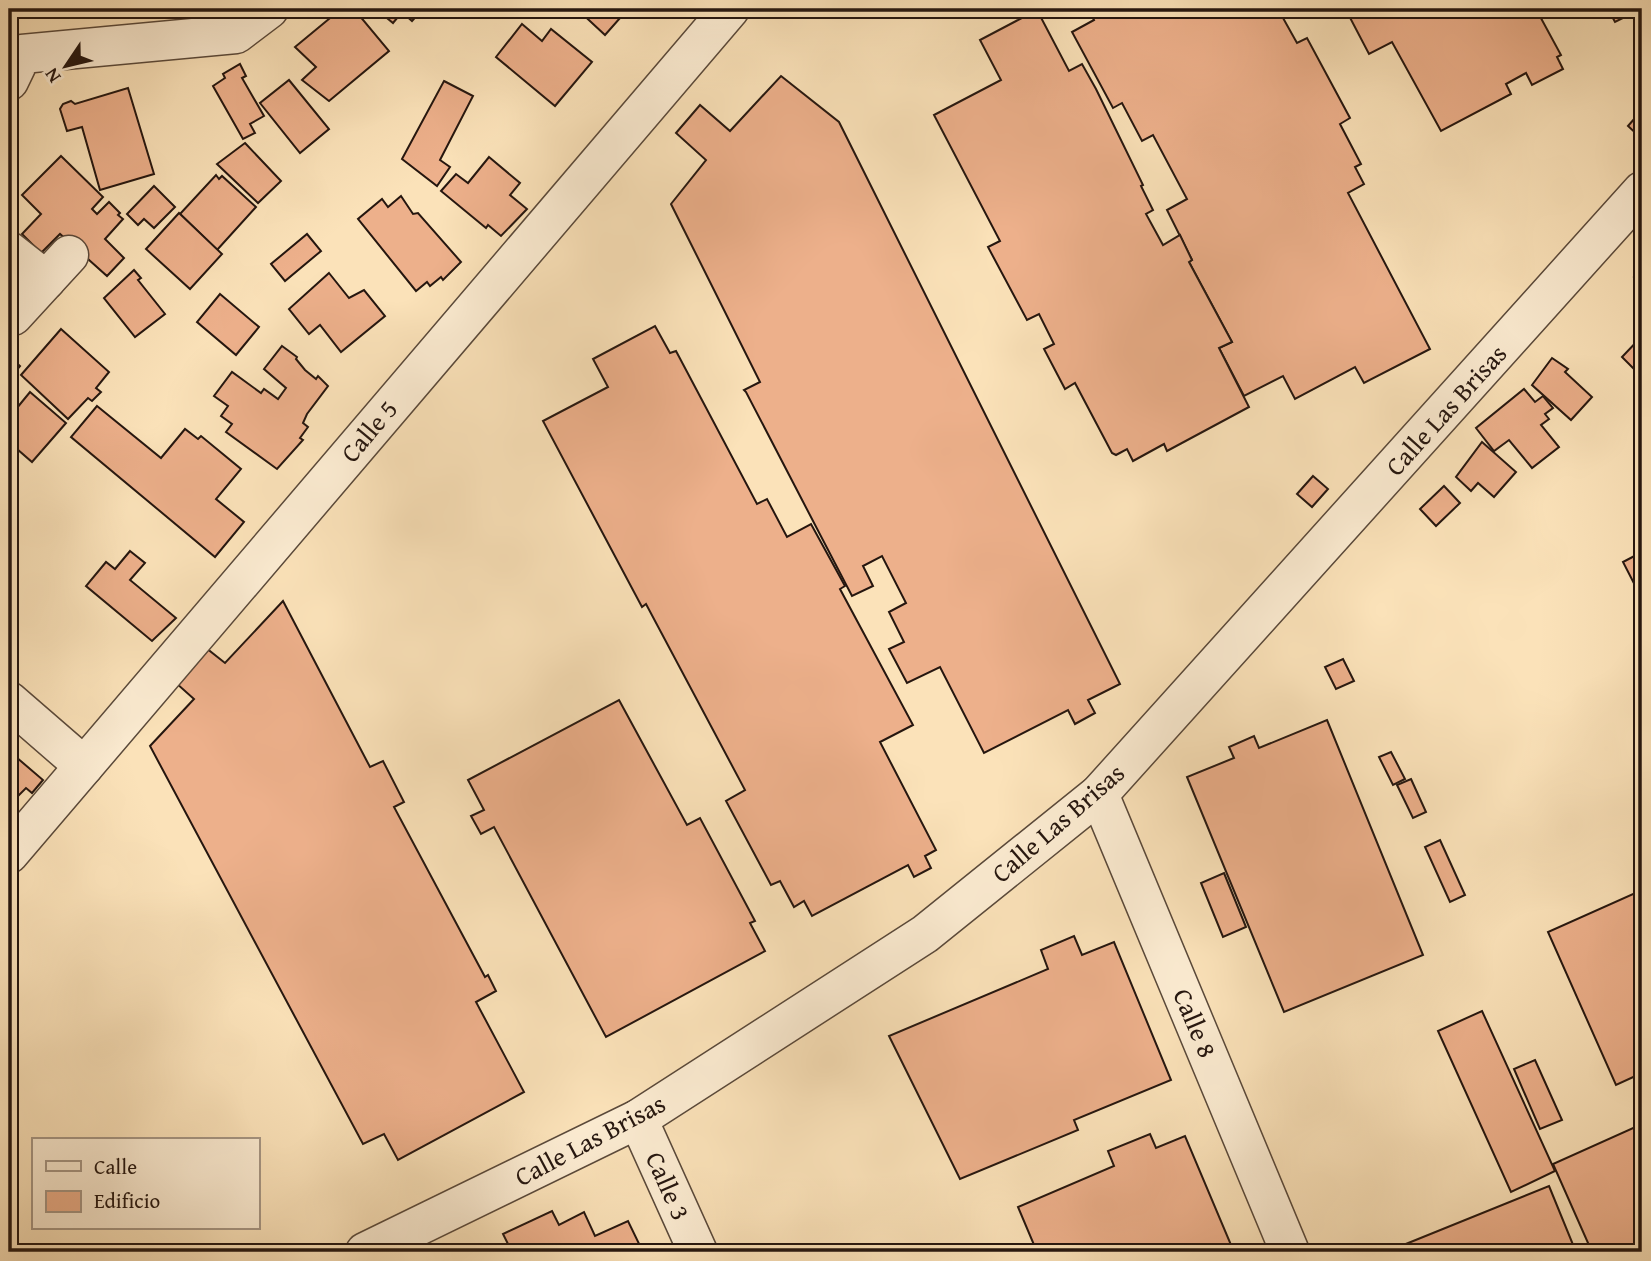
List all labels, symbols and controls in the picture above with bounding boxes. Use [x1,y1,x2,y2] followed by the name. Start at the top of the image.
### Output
[32,32,102,102] north arrow
[37,62,67,89] text: N
[1376,335,1516,484] street label: Calle Las Brisas
[331,391,407,471] street label: Calle 5
[982,754,1133,892] street label: Calle Las Brisas
[1164,982,1227,1063] street label: Calle 8
[507,1083,672,1196] street label: Calle Las Brisas
[32,1138,259,1230] legend
[636,1145,701,1226] street label: Calle 3
[94,1151,137,1182] text: Calle
[94,1185,160,1216] text: Edificio

